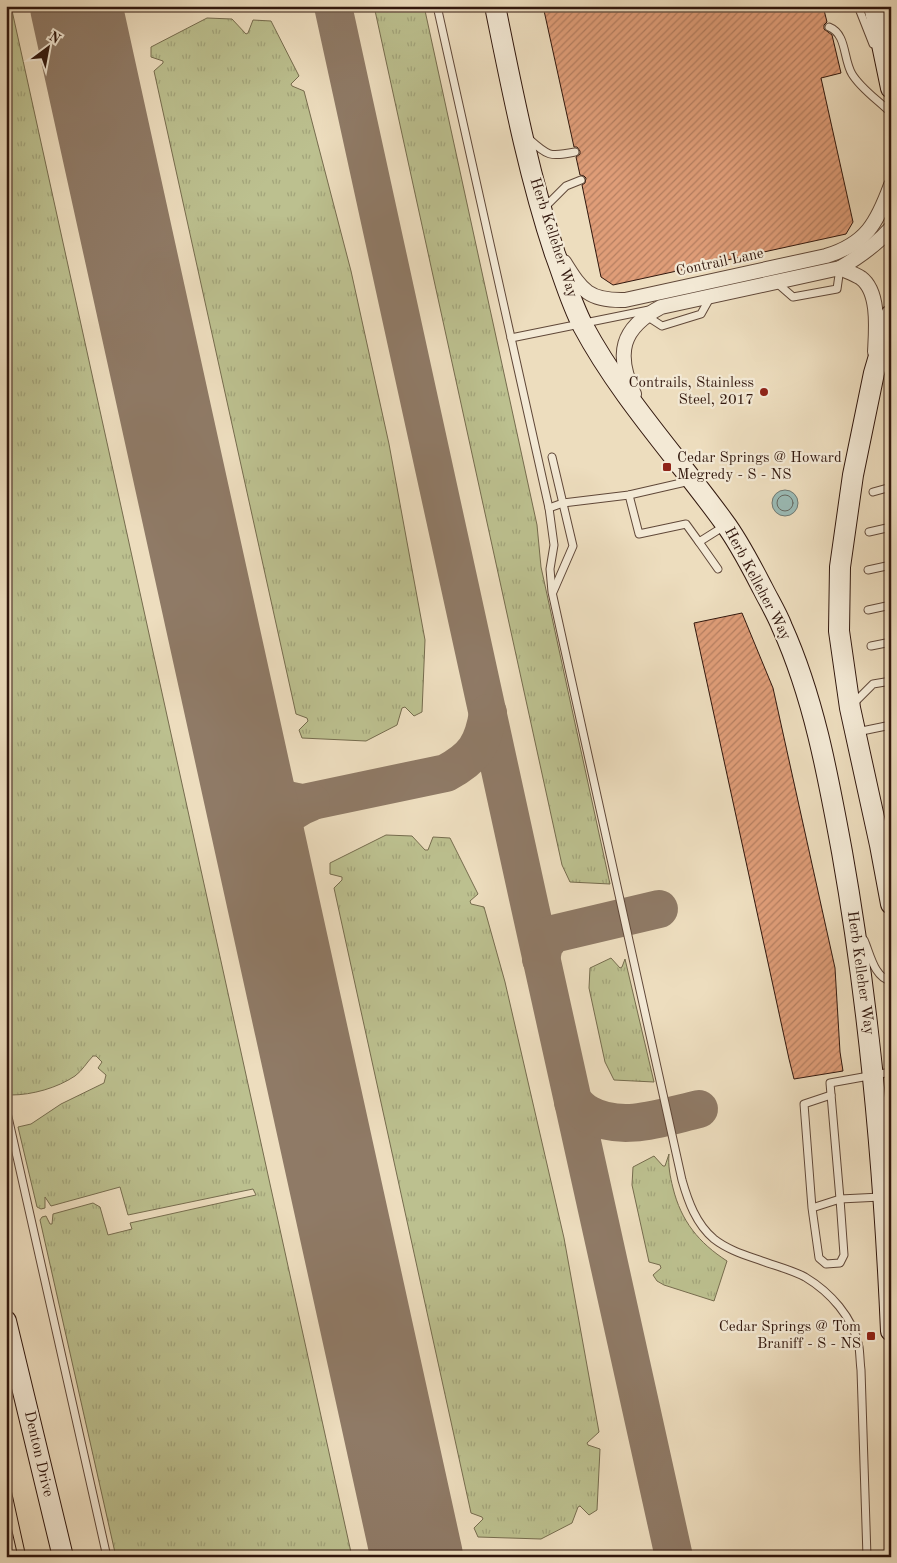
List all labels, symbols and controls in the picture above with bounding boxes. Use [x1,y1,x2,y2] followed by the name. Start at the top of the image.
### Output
[22,22,72,72] north arrow
[46,29,63,47] text: N
[527,176,580,300] street label: Herb Kelleher Way
[675,246,765,280] street label: Contrail Lane
[629,376,754,408] place label: Contrails, Stainless Steel, 2017
[758,386,770,398] marker: Contrails, Stainless Steel, 2017
[677,451,842,483] place label: Cedar Springs @ Howard Megredy - S - NS
[661,461,673,473] marker: Cedar Springs @ Howard Megredy - S - NS
[721,525,793,643] street label: Herb Kelleher Way
[844,910,876,1036] street label: Herb Kelleher Way
[719,1320,861,1352] place label: Cedar Springs @ Tom Braniff - S - NS
[865,1330,877,1342] marker: Cedar Springs @ Tom Braniff - S - NS
[21,1410,55,1499] street label: Denton Drive

